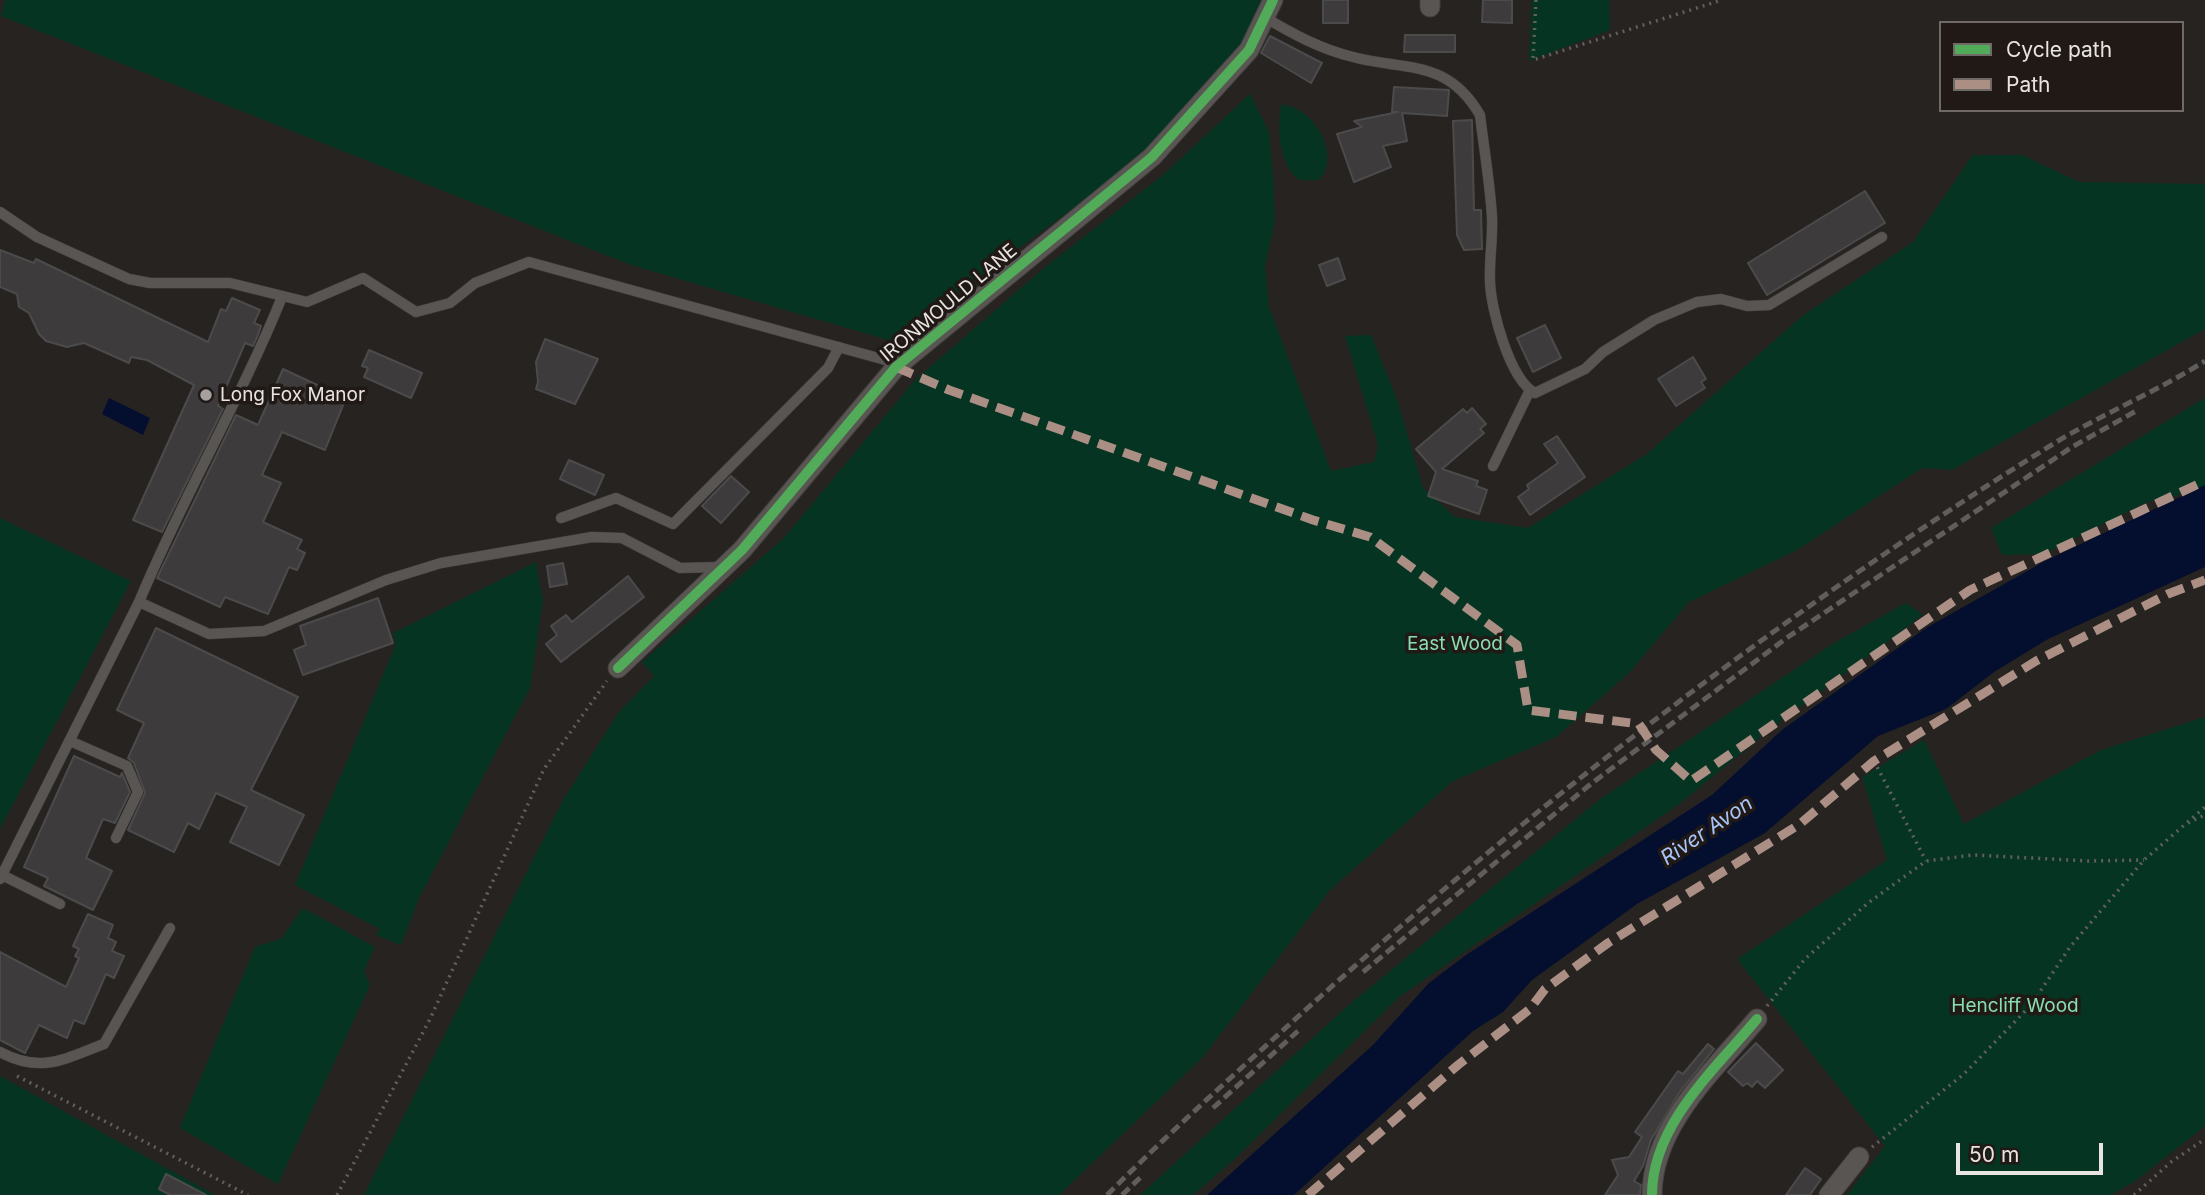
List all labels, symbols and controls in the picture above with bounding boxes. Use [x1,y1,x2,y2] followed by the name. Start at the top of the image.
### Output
[1939,21,2184,112] legend
[2006,37,2112,62] text: Cycle path
[2006,72,2051,97] text: Path
[876,239,1022,367] street label: IRONMOULD LANE
[220,384,365,406] place label: Long Fox Manor
[198,387,214,403] marker: Long Fox Manor
[1407,633,1503,655] park label: East Wood
[1656,791,1758,871] water label: River Avon
[1951,995,2079,1017] park label: Hencliff Wood
[1960,1128,2107,1172] scale bar
[1969,1142,2019,1167] text: 50 m

